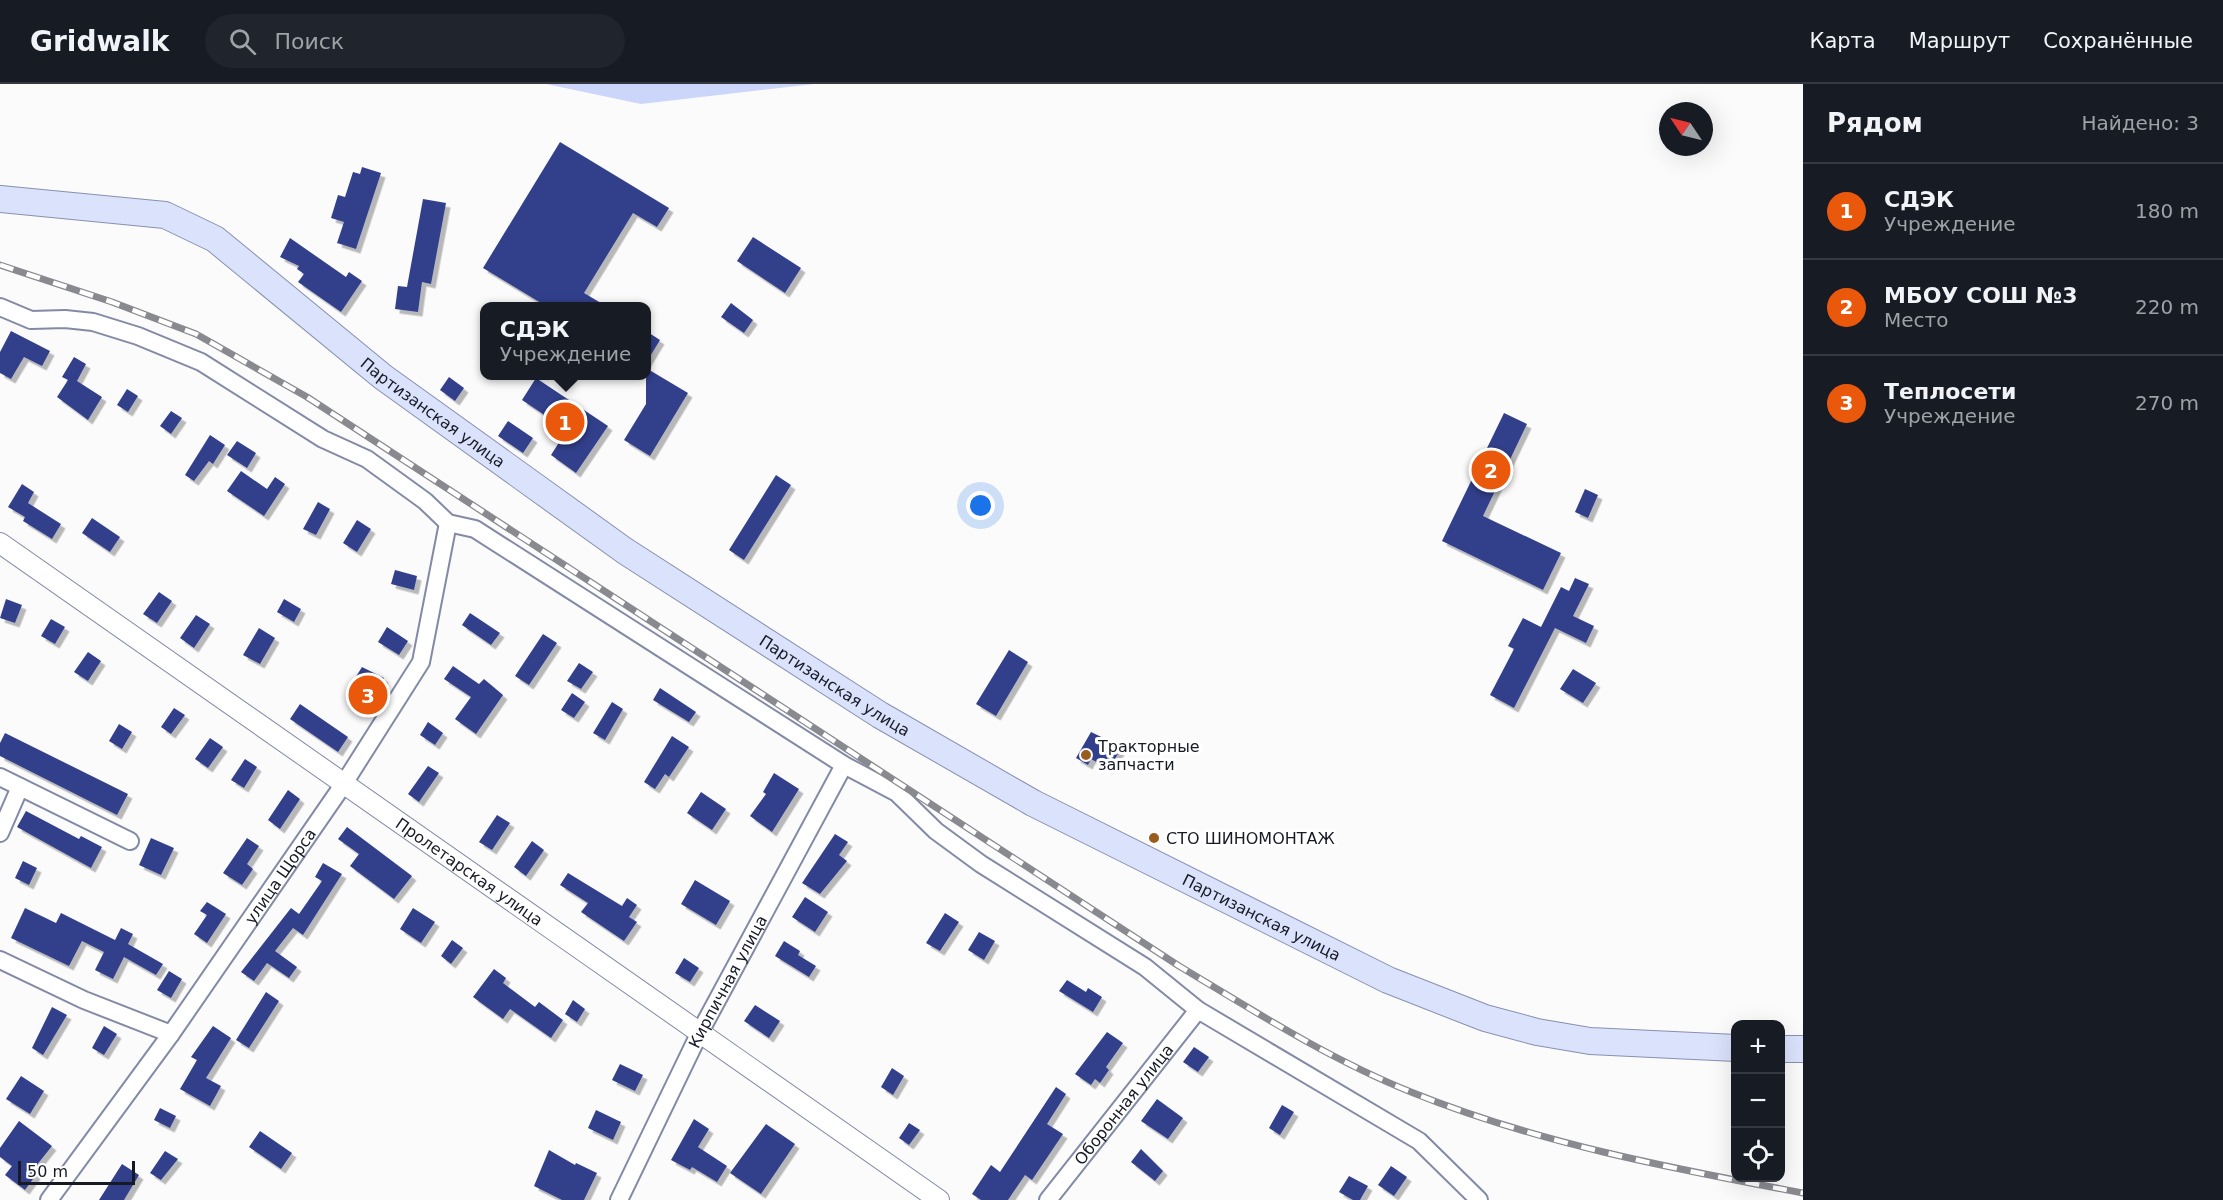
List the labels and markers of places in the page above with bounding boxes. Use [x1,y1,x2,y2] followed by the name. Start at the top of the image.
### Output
[546,400,584,444] pin: 1
[1472,448,1510,492] pin: 2
[348,672,388,718] pin: 3
[1097,737,1200,774] place label: Тракторные запчасти
[1079,748,1093,762] marker: Тракторные запчасти
[1166,829,1335,848] place label: СТО ШИНОМОНТАЖ
[1147,831,1161,845] marker: СТО ШИНОМОНТАЖ

